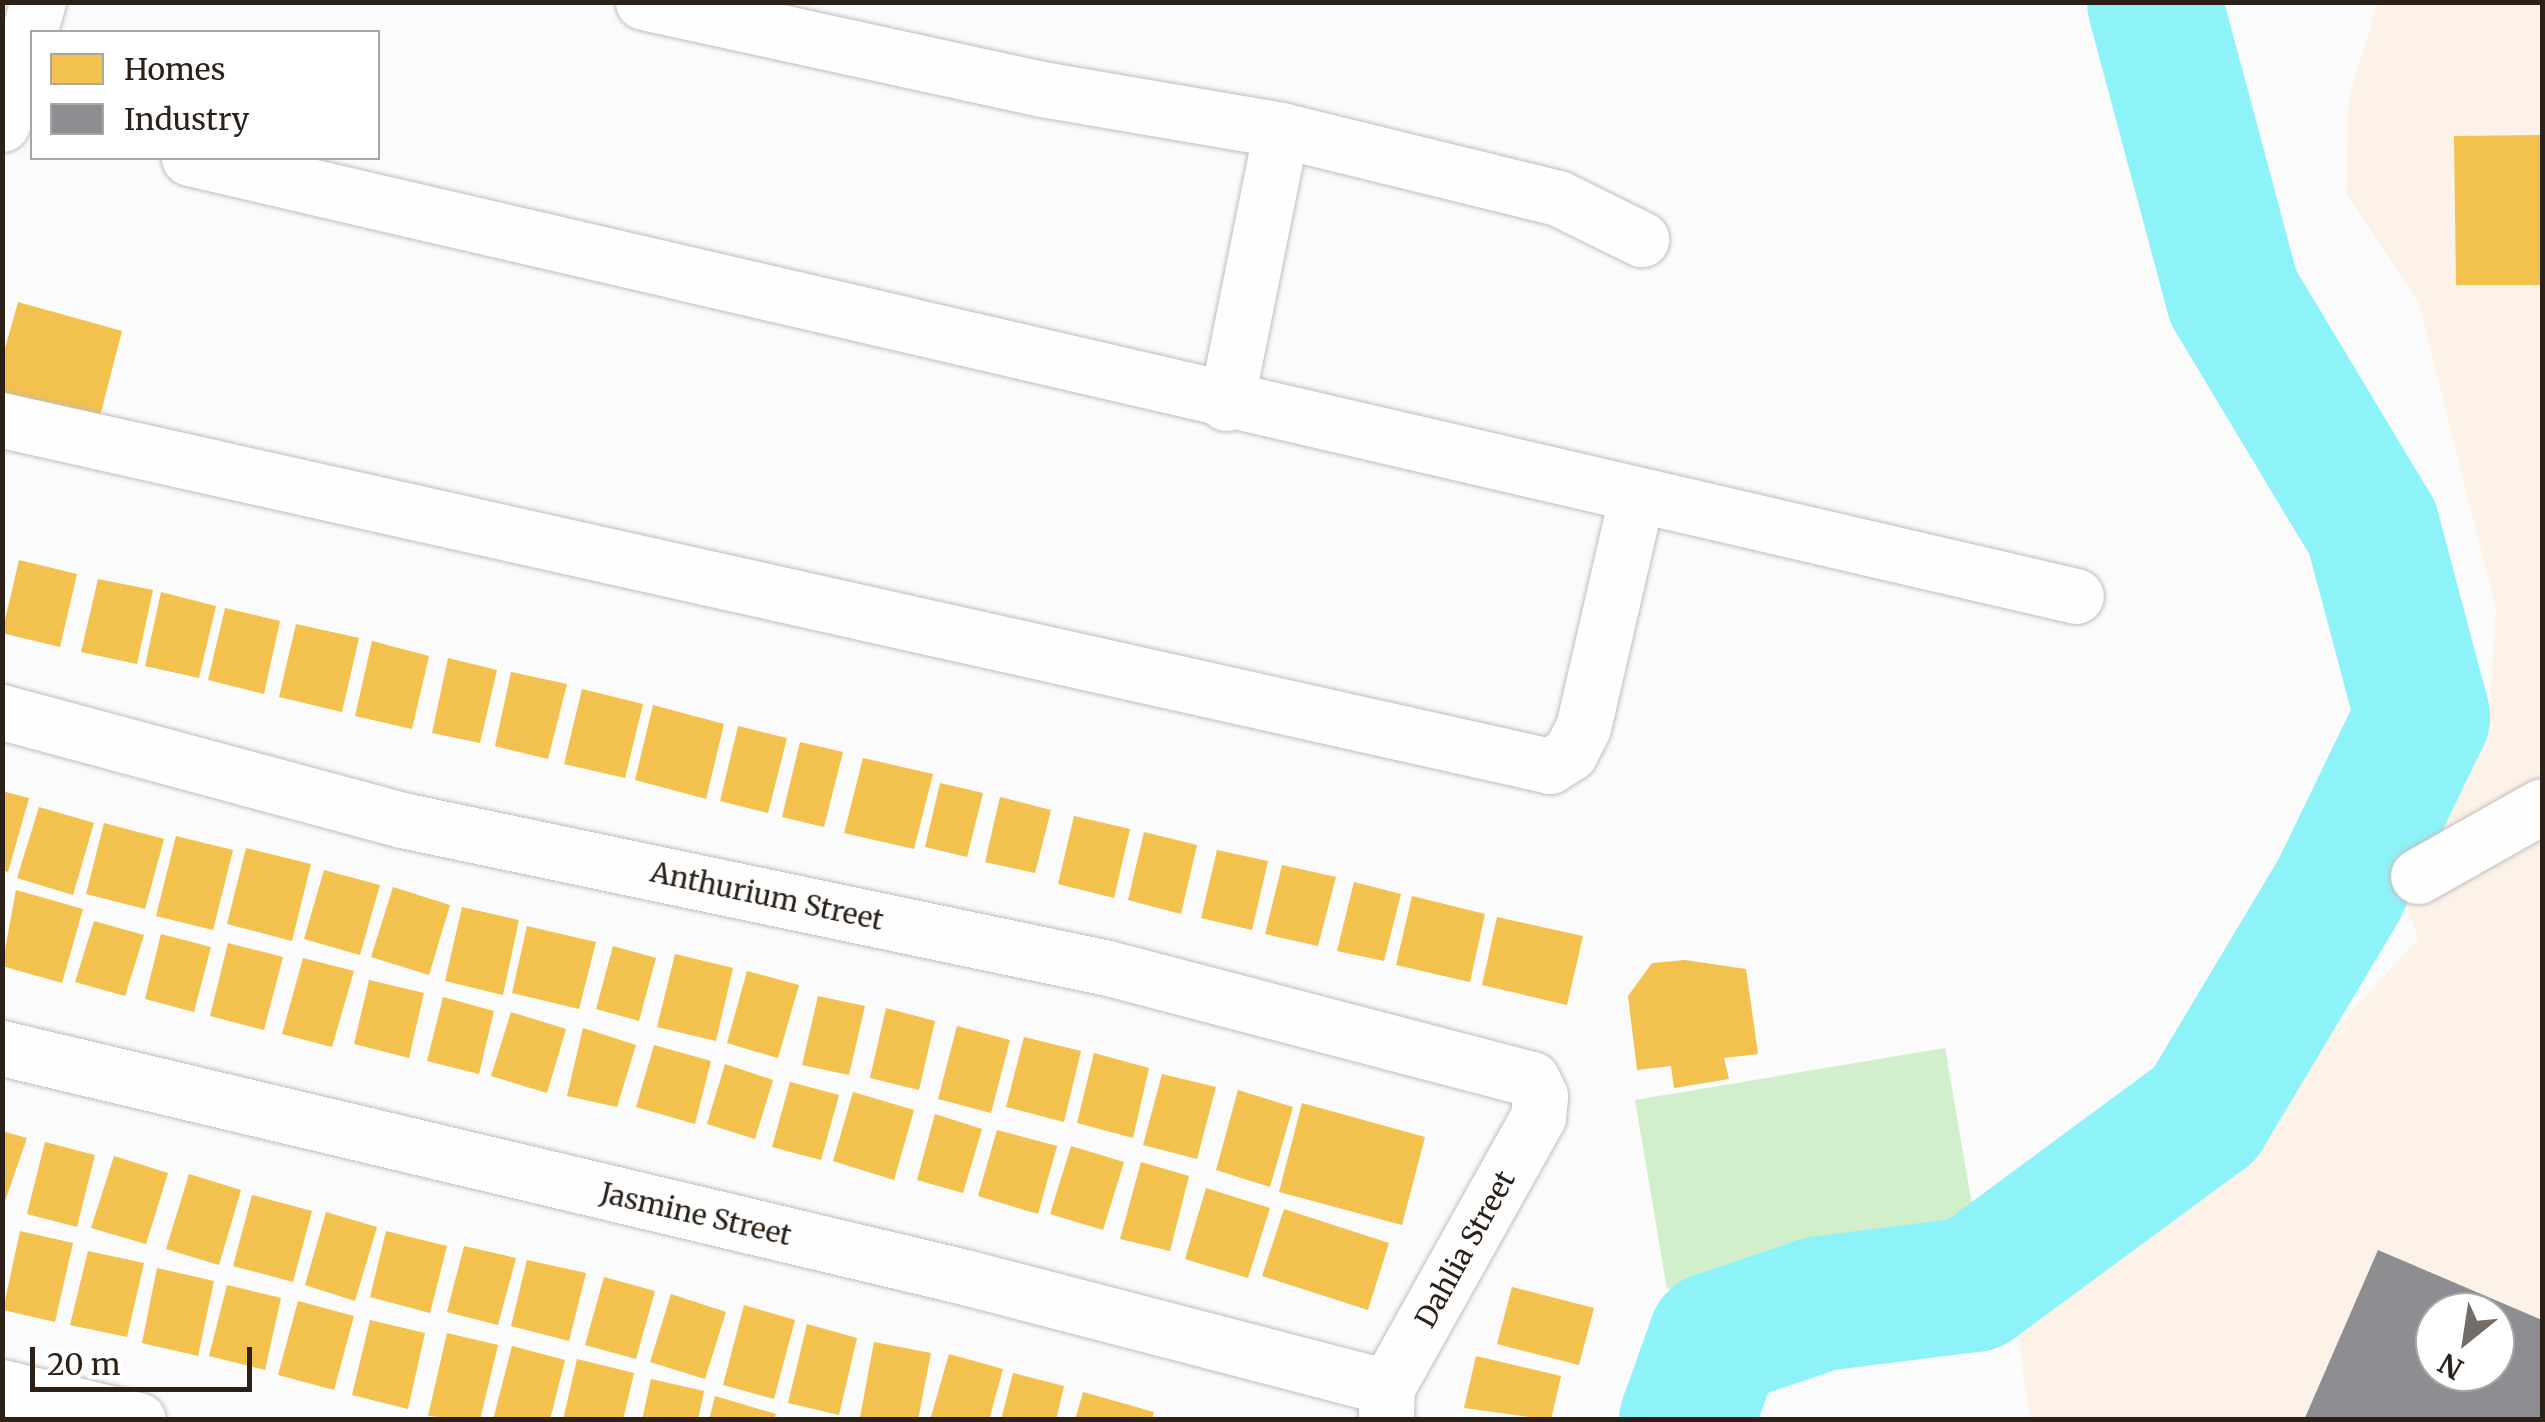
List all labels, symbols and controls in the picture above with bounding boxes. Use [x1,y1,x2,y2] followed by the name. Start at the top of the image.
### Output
[30,30,380,160] legend
[124,50,225,88] text: Homes
[124,100,249,138] text: Industry
[647,855,887,937] street label: Anthurium Street
[1408,1165,1522,1333] street label: Dahlia Street
[597,1176,795,1252] street label: Jasmine Street
[2415,1292,2515,1392] north arrow
[35,1327,258,1389] scale bar
[47,1345,120,1383] text: 20 m
[2432,1345,2470,1387] text: N

